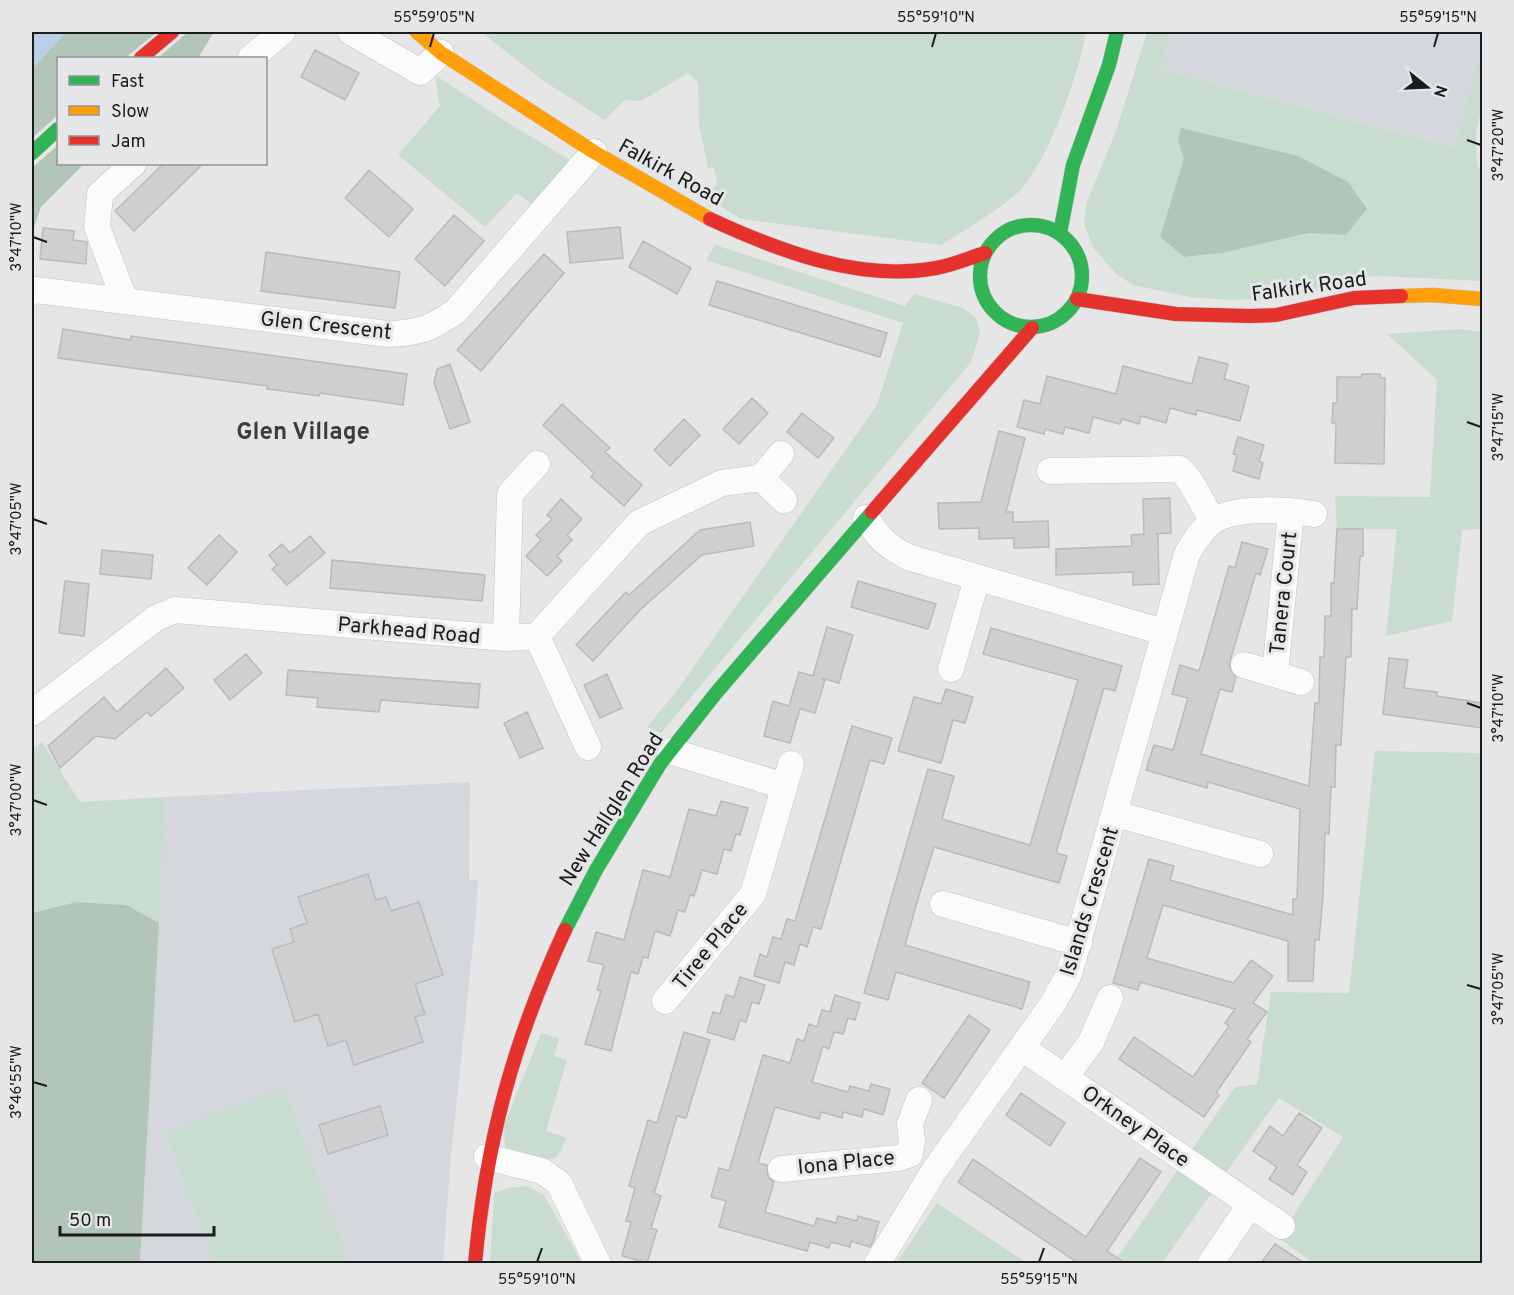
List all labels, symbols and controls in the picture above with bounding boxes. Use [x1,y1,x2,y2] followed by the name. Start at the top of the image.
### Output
[393,9,475,28] text: 55°59'05"N
[897,9,975,28] text: 55°59'10"N
[1399,9,1477,28] text: 55°59'15"N
[57,57,267,165] legend
[1397,57,1457,117] north arrow
[111,71,144,94] text: Fast
[1428,82,1451,100] text: N
[111,101,149,124] text: Slow
[1490,109,1509,181] text: 3°47'20"W
[111,131,146,154] text: Jam
[613,133,728,213] street label: Falkirk Road
[8,202,27,272] text: 3°47'10"W
[1250,266,1368,309] street label: Falkirk Road
[259,306,393,347] street label: Glen Crescent
[1490,393,1509,461] text: 3°47'15"W
[236,418,370,448] district label: Glen Village
[8,483,27,555] text: 3°47'05"W
[1265,530,1304,656] street label: Tanera Court
[336,612,481,651] street label: Parkhead Road
[1490,673,1509,743] text: 3°47'10"W
[554,728,670,892] street label: New Hallglen Road
[8,763,27,837] text: 3°47'00"W
[1055,824,1126,979] street label: Islands Crescent
[668,898,755,996] street label: Tiree Place
[1490,953,1509,1025] text: 3°47'05"W
[8,1045,27,1119] text: 3°46'55"W
[1076,1080,1194,1174] street label: Orkney Place
[796,1145,896,1182] street label: Iona Place
[60,1199,214,1237] scale bar
[69,1210,111,1233] text: 50 m
[498,1271,576,1290] text: 55°59'10"N
[1000,1271,1078,1290] text: 55°59'15"N

